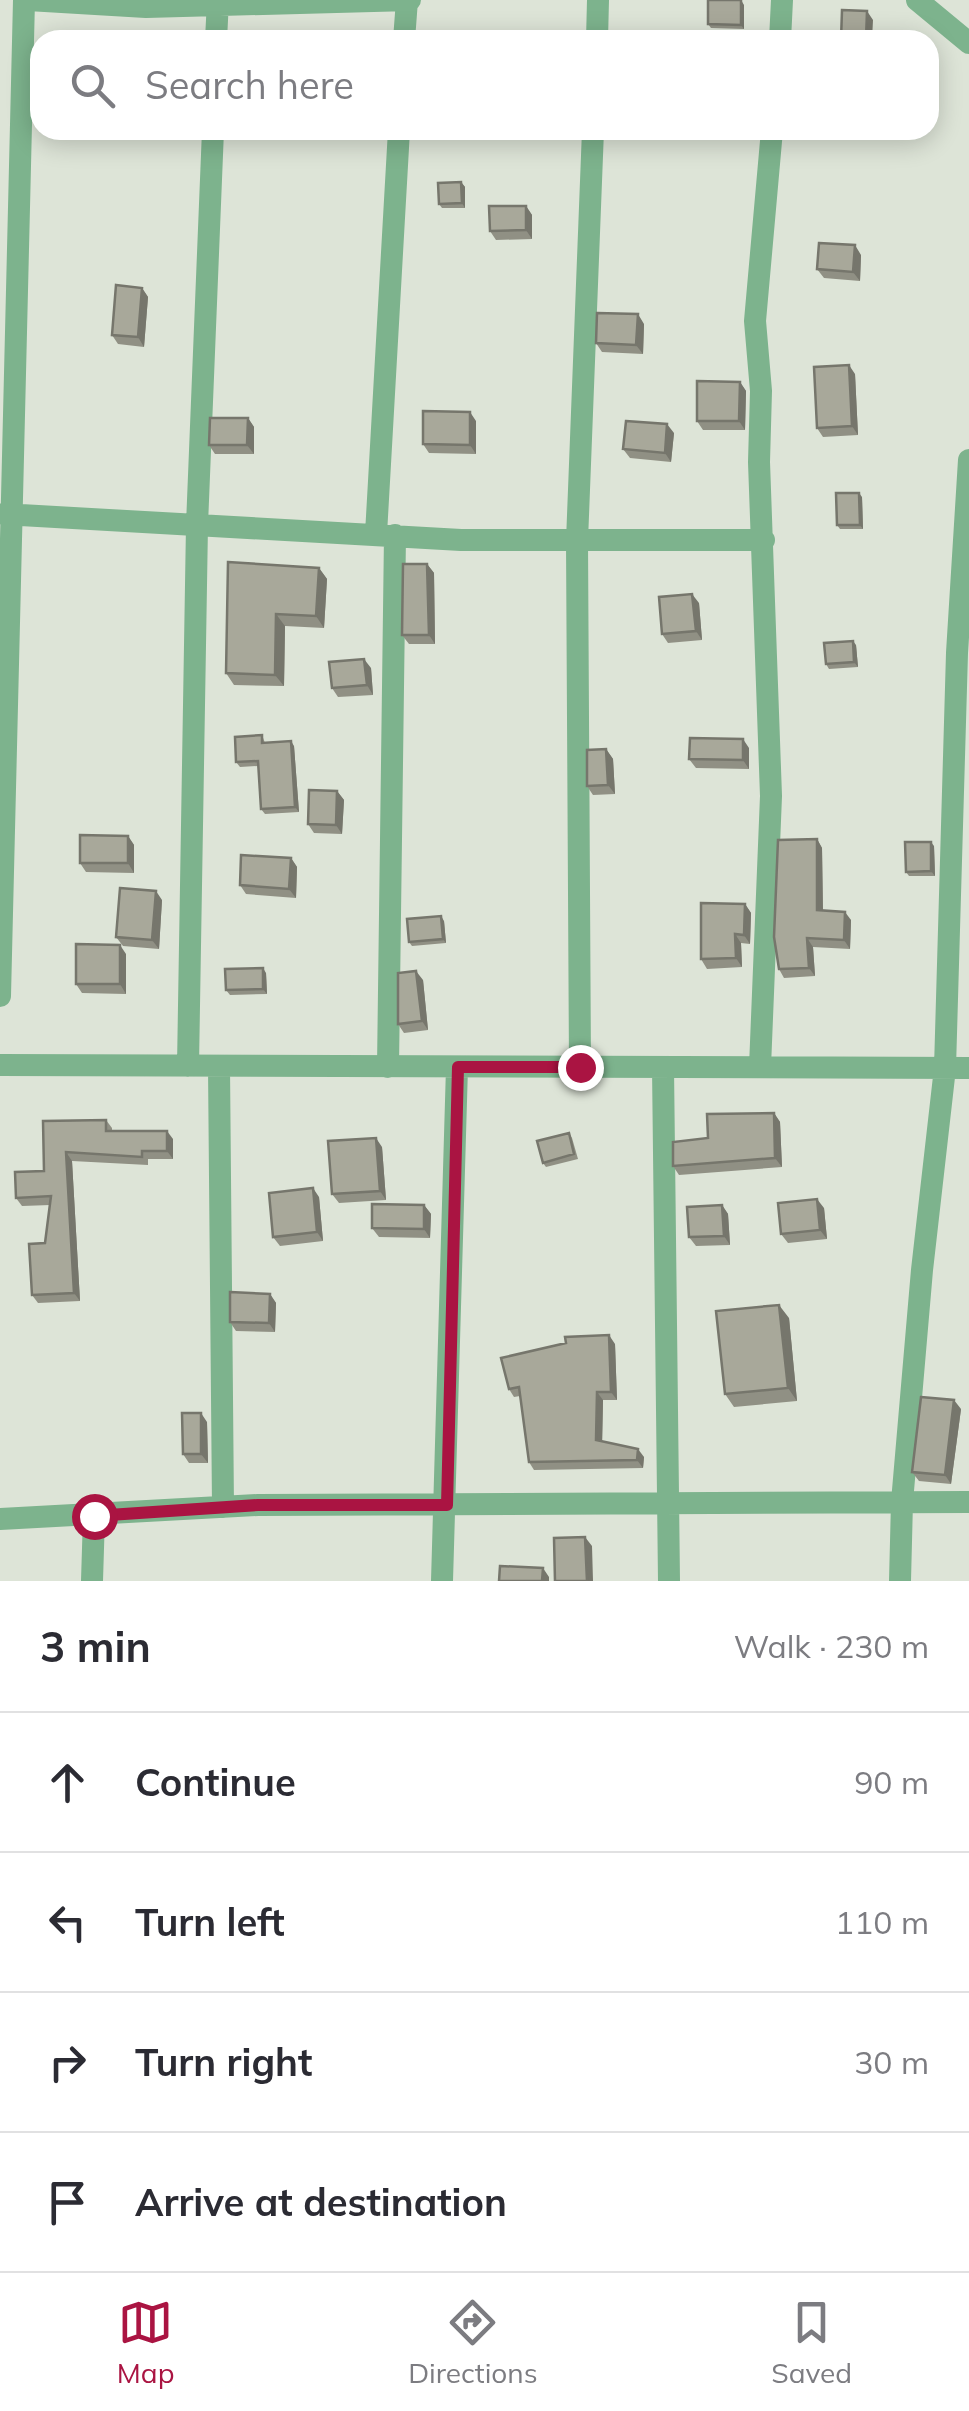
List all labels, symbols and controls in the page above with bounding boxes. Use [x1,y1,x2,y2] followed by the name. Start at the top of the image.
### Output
[30,30,939,140] search box
[65,58,120,113] icon: search
[145,61,354,109] text: Search here
[558,1045,604,1091] route end
[72,1494,118,1540] route start
[40,1620,151,1673] text: 3 min
[734,1626,929,1666] text: Walk · 230 m
[40,1755,95,1810] icon: ahead
[135,1758,296,1806] text: Continue
[854,1762,929,1802] text: 90 m
[40,1895,95,1950] icon: left
[135,1898,285,1946] text: Turn left
[835,1902,929,1942] text: 110 m
[40,2035,95,2090] icon: right
[135,2038,312,2086] text: Turn right
[854,2042,929,2082] text: 30 m
[40,2175,95,2230] icon: arrive
[135,2178,507,2226] text: Arrive at destination
[117,2295,174,2390] tab: Map
[408,2295,538,2390] tab: Directions
[771,2295,852,2390] tab: Saved

